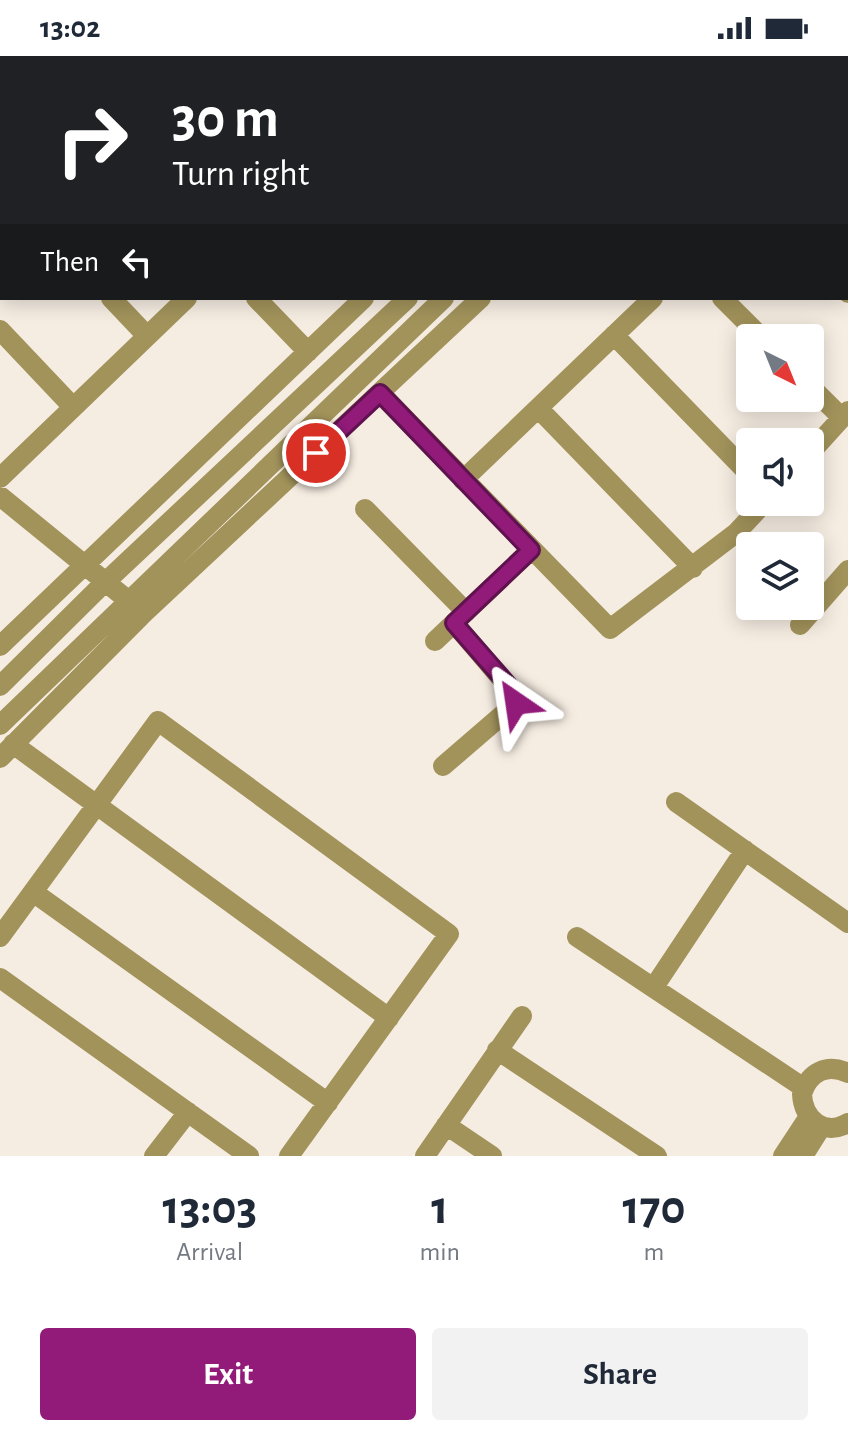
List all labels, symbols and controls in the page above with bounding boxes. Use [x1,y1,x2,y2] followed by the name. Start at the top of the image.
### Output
[40,13,100,43] text: 13:02
[40,88,144,192] icon: right
[172,91,279,147] text: 30 m
[172,156,309,192] text: Turn right
[115,240,159,284] icon: left
[40,247,99,277] text: Then
[736,324,824,412] north arrow
[736,324,824,620] map controls
[282,419,350,487] pin
[736,428,824,516] button: sound
[294,431,338,475] icon: arrive
[736,532,824,620] button: layers
[474,661,558,745] position arrow
[162,1185,257,1233] text: 13:03
[431,1185,448,1233] text: 1
[622,1185,686,1233] text: 170
[176,1239,243,1265] text: Arrival
[420,1239,460,1265] text: min
[644,1239,664,1265] text: m
[40,1328,416,1420] button: Exit
[432,1328,808,1420] button: Share

